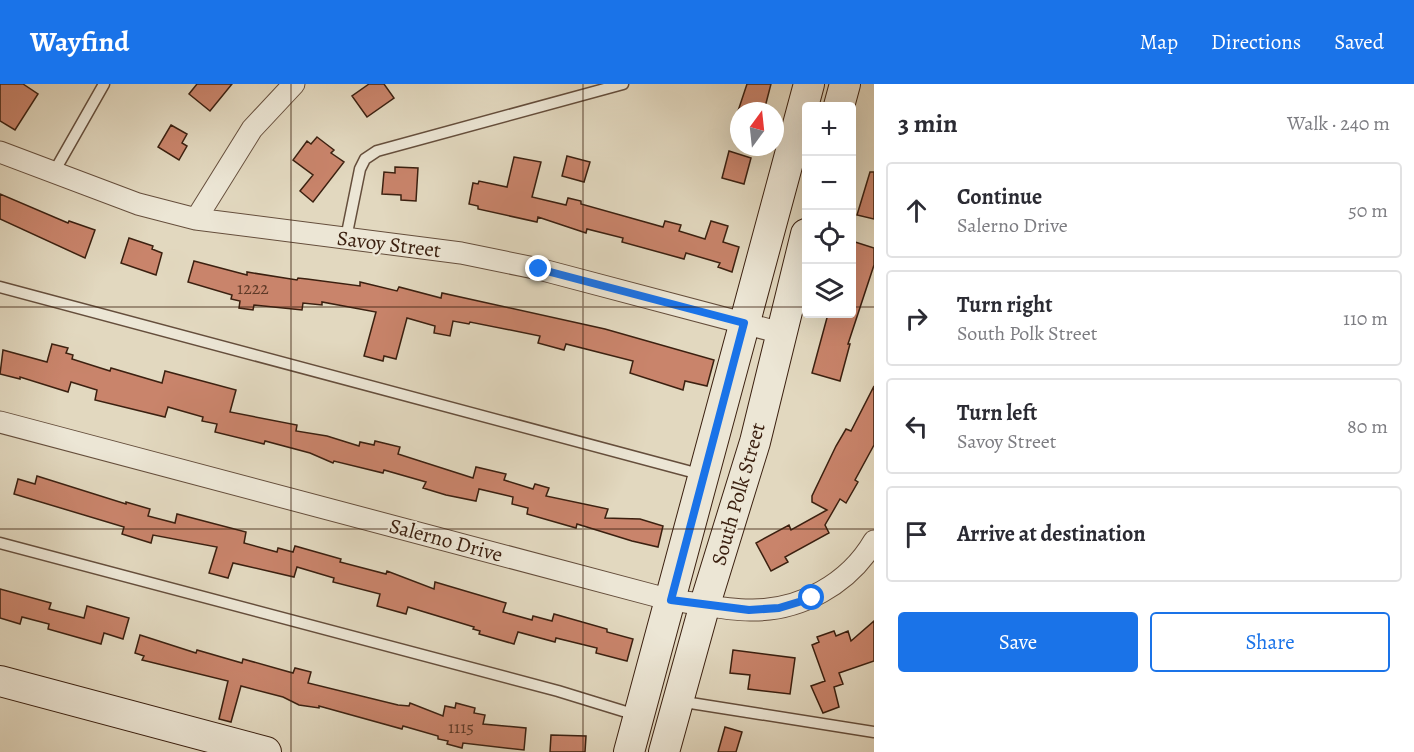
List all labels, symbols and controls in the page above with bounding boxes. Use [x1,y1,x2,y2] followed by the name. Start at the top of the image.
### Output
[30,23,129,61] text: Wayfind
[1140,28,1178,56] text: Map
[1211,28,1301,56] text: Directions
[1334,28,1384,56] text: Saved
[730,102,784,156] north arrow
[802,102,856,318] map controls
[802,102,856,156] button: +
[898,106,958,141] text: 3 min
[1287,110,1390,137] text: Walk · 240 m
[802,156,856,210] button: −
[957,182,1042,212] text: Continue
[900,194,933,227] icon: ahead
[1348,197,1388,224] text: 50 m
[802,210,856,264] button: locate
[957,212,1068,239] text: Salerno Drive
[335,224,443,264] street label: Savoy Street
[525,255,551,281] route end
[802,264,856,318] button: layers
[237,276,269,300] house number: 1222
[957,290,1053,320] text: Turn right
[900,302,933,335] icon: right
[1343,305,1388,332] text: 110 m
[957,320,1097,347] text: South Polk Street
[957,398,1037,428] text: Turn left
[900,410,933,443] icon: left
[1347,413,1388,440] text: 80 m
[704,419,772,569] street label: South Polk Street
[957,428,1056,455] text: Savoy Street
[386,511,506,569] street label: Salerno Drive
[900,518,933,551] icon: arrive
[957,519,1146,549] text: Arrive at destination
[798,584,824,610] route start
[898,612,1138,672] button: Save
[1150,612,1390,672] button: Share
[448,715,474,739] house number: 1115

